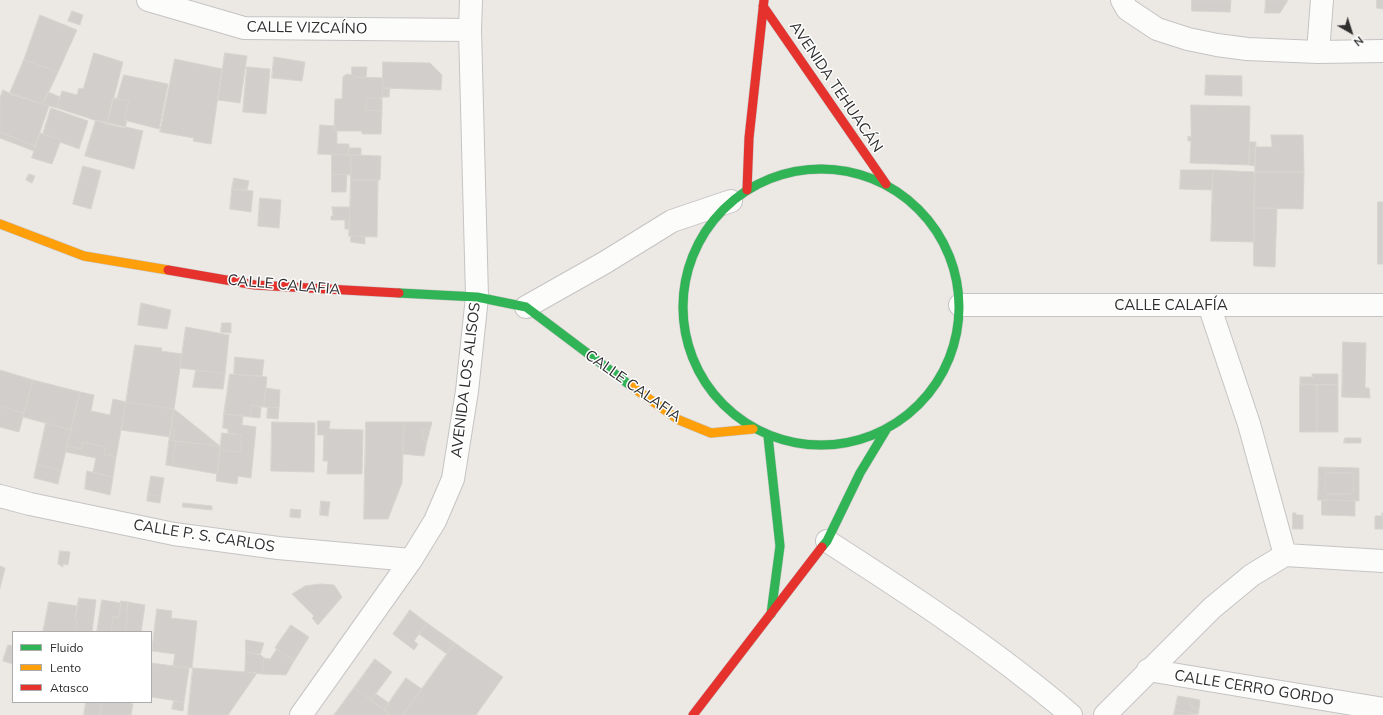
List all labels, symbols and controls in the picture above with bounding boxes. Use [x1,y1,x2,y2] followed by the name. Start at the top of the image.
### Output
[1331,12,1371,52] north arrow
[246,18,368,38] street label: CALLE VIZCAÍNO
[786,18,886,156] street label: AVENIDA TEHUACÁN
[1351,33,1366,49] text: N
[227,271,341,299] street label: CALLE CALAFIA
[1114,296,1228,314] street label: CALLE CALAFÍA
[448,301,484,459] street label: AVENIDA LOS ALISOS
[581,346,685,426] street label: CALLE CALAFIA
[132,516,276,556] street label: CALLE P. S. CARLOS
[12,631,152,703] legend
[50,640,83,655] text: Fluido
[50,660,81,675] text: Lento
[1173,667,1335,709] street label: CALLE CERRO GORDO
[50,680,89,695] text: Atasco

